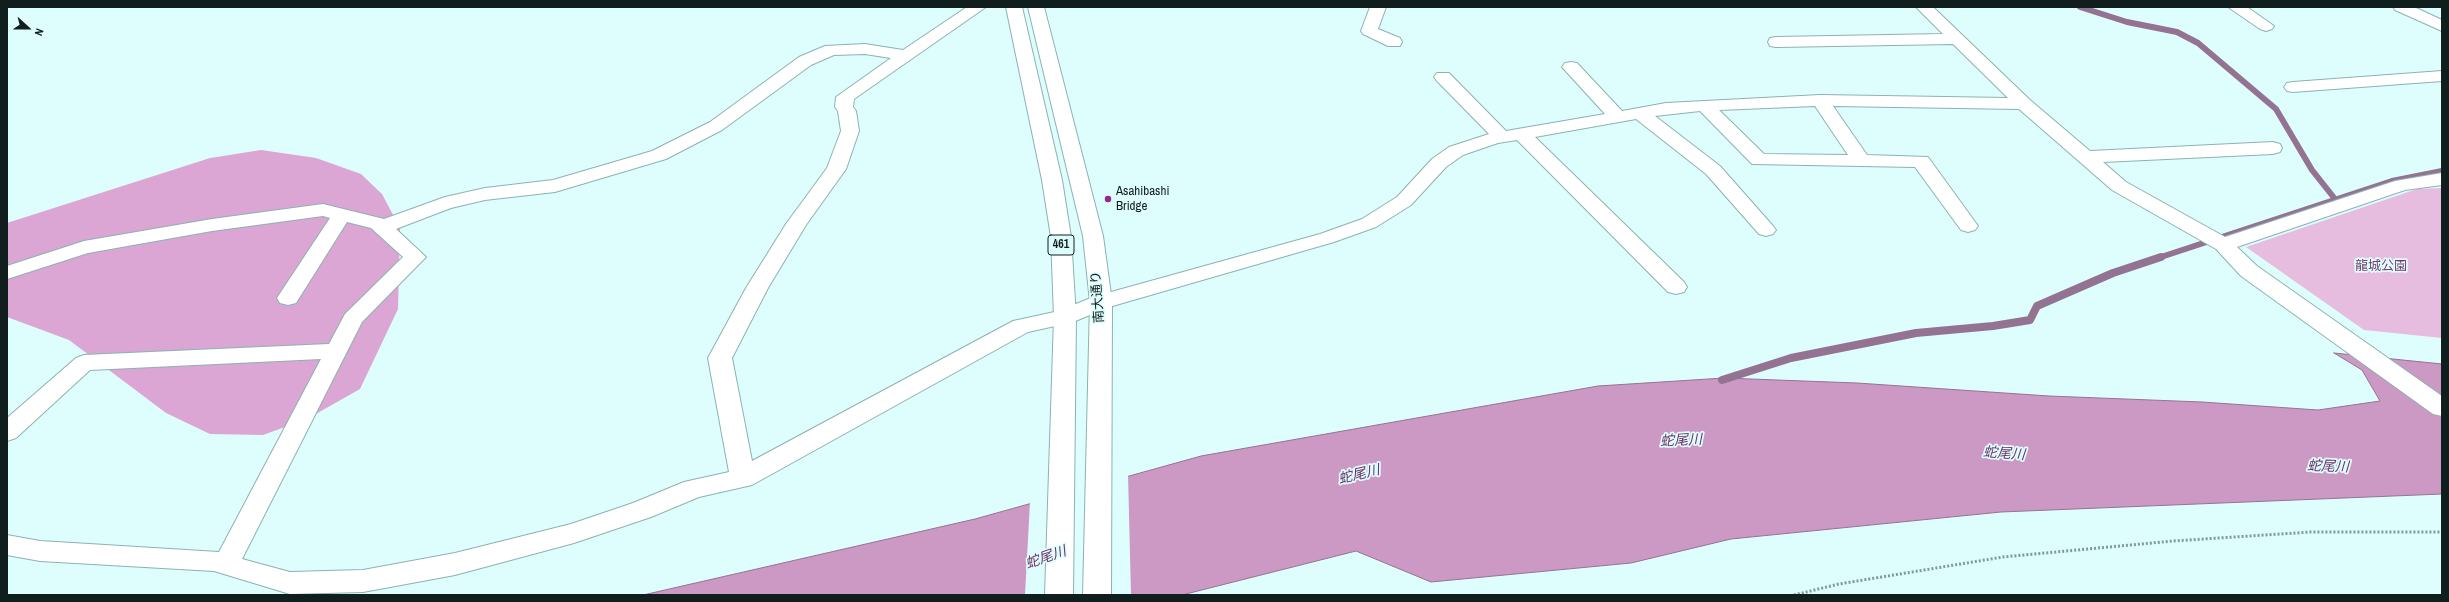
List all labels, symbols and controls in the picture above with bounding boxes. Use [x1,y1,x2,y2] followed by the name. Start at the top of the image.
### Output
[8,8,48,48] north arrow
[32,27,47,38] text: N
[1116,184,1169,215] place label: Asahibashi Bridge
[1103,194,1113,204] marker: Asahibashi Bridge
[1048,235,1074,255] road number: 461
[2355,259,2407,275] park label: 龍城公園
[1088,271,1108,323] street label: 南大通り
[1660,432,1702,450] water label: 蛇尾川
[1982,444,2026,464] water label: 蛇尾川
[2307,458,2349,476] water label: 蛇尾川
[1337,462,1381,488] water label: 蛇尾川
[1023,543,1069,573] water label: 蛇尾川

